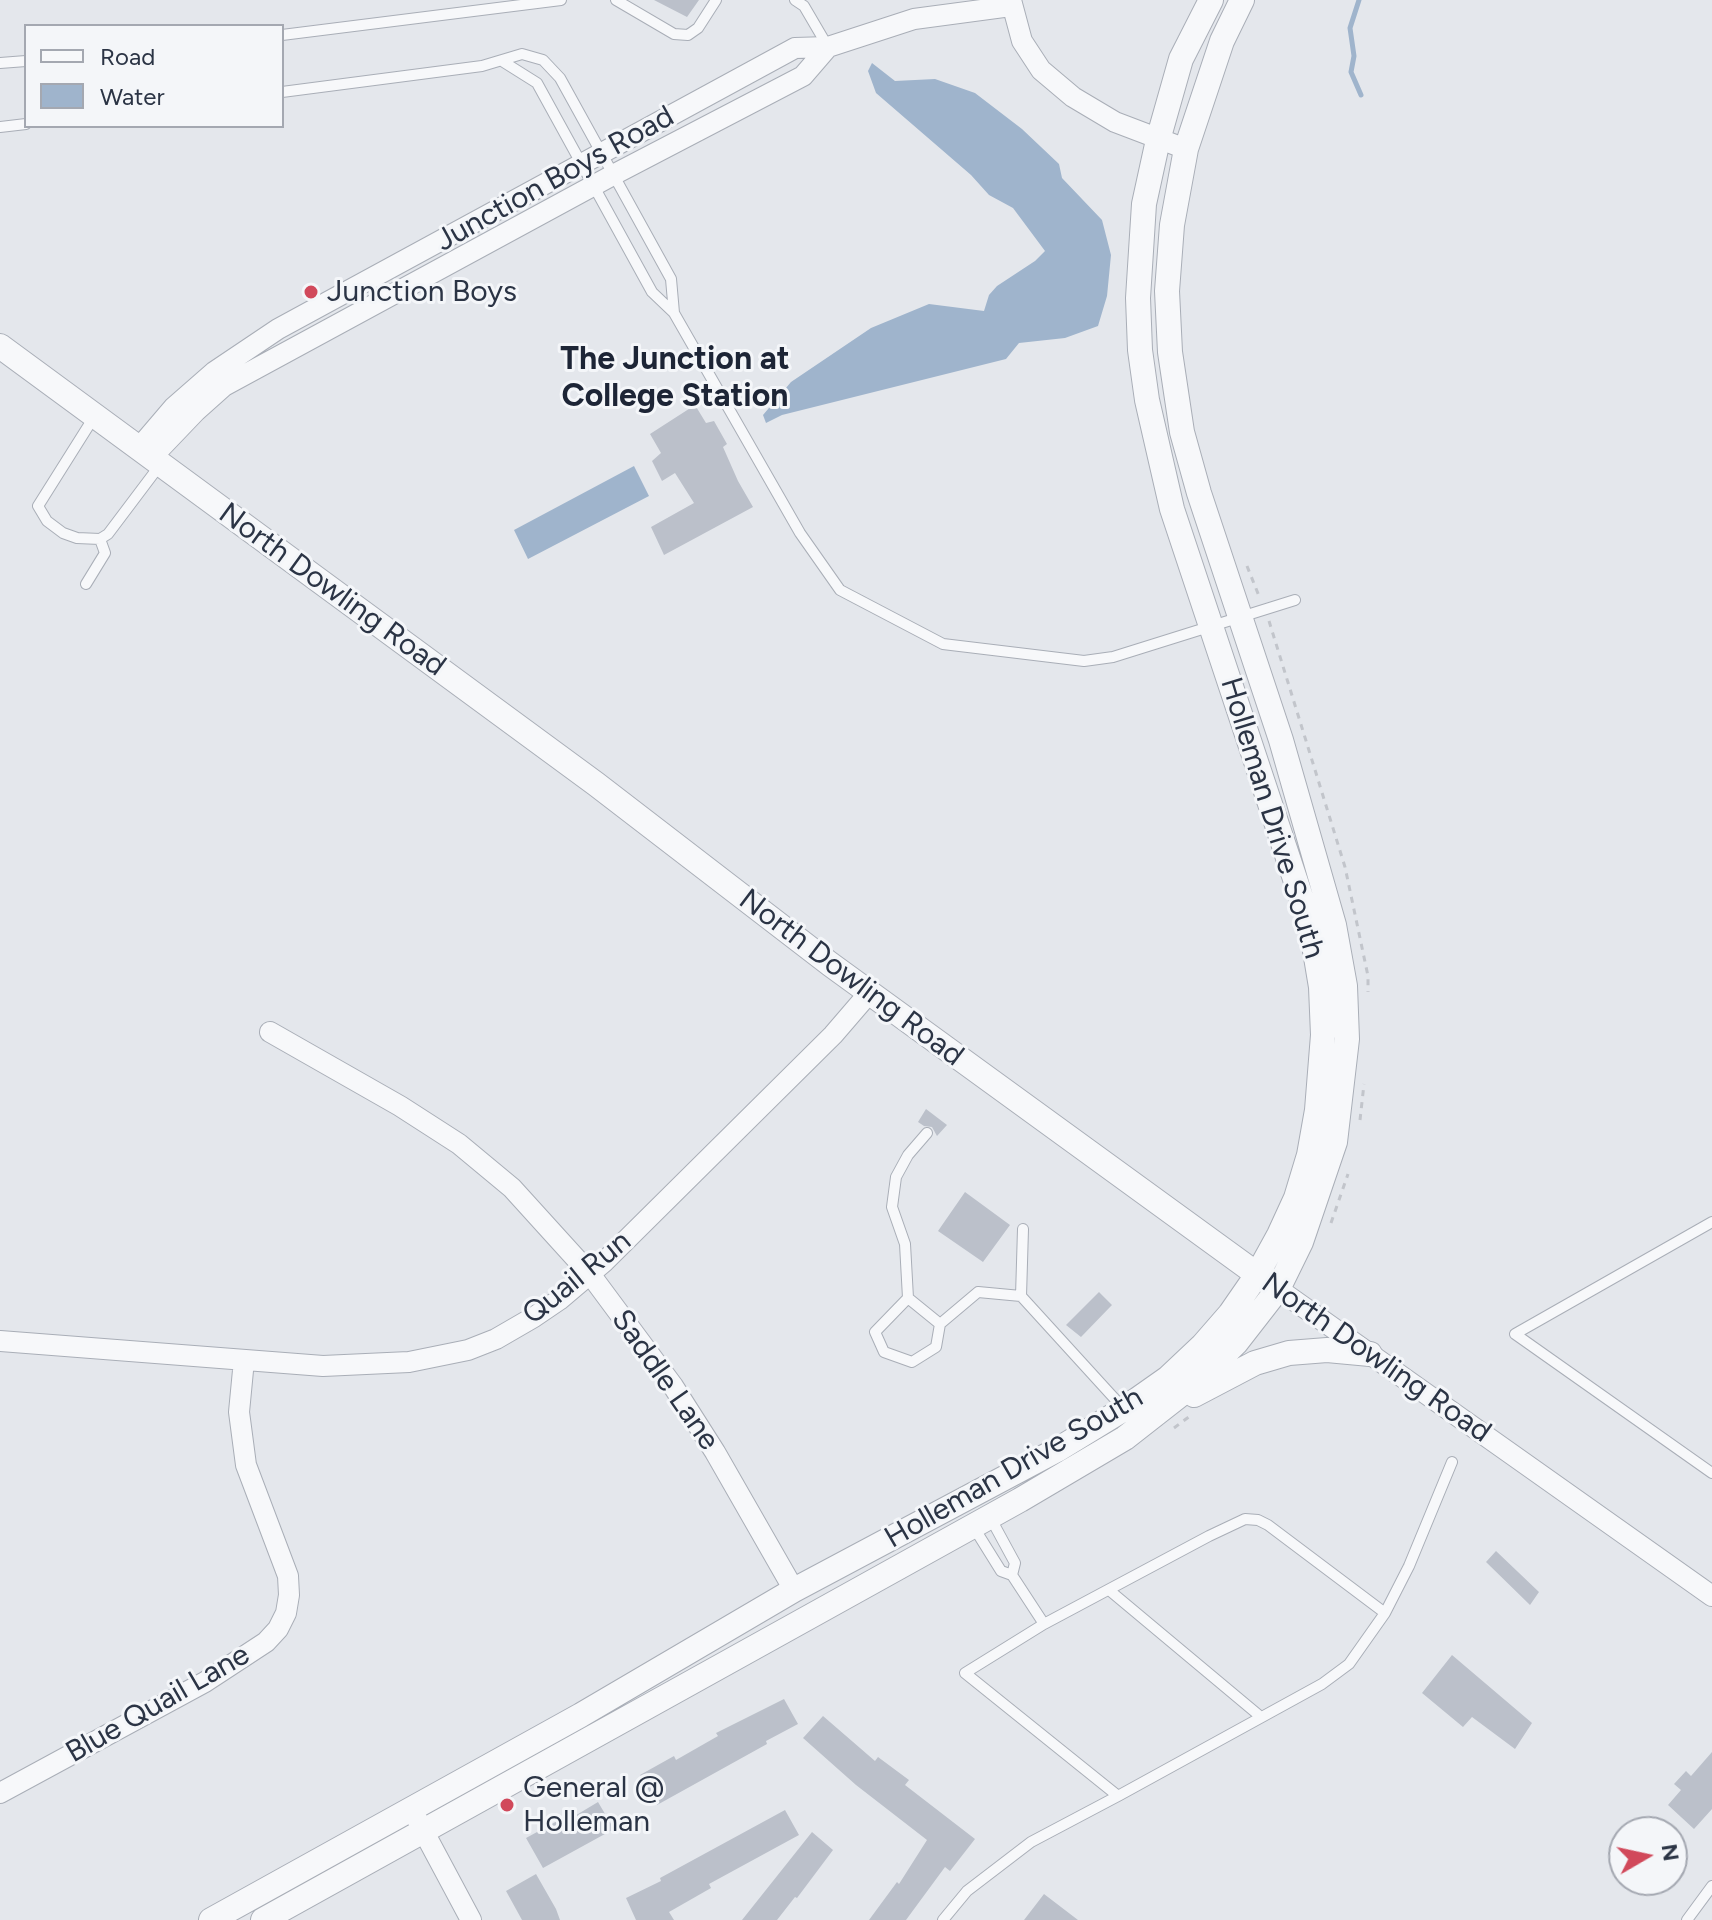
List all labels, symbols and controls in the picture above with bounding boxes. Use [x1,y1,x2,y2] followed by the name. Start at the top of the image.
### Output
[24,24,284,128] legend
[100,42,155,71] text: Road
[100,82,165,111] text: Water
[430,99,680,259] street label: Junction Boys Road
[327,274,517,310] place label: Junction Boys
[302,283,320,301] marker: Junction Boys
[560,341,790,416] district label: The Junction at College Station
[211,496,453,684] street label: North Dowling Road
[1212,673,1332,963] street label: Holleman Drive South
[732,882,970,1074] street label: North Dowling Road
[516,1224,638,1332] street label: Quail Run
[1254,1265,1498,1451] street label: North Dowling Road
[603,1303,727,1457] street label: Saddle Lane
[879,1379,1149,1557] street label: Holleman Drive South
[60,1637,256,1771] street label: Blue Quail Lane
[523,1770,664,1840] place label: General @ Holleman
[498,1796,516,1814] marker: General @ Holleman
[1608,1816,1688,1896] north arrow
[1656,1842,1685,1863] text: N

